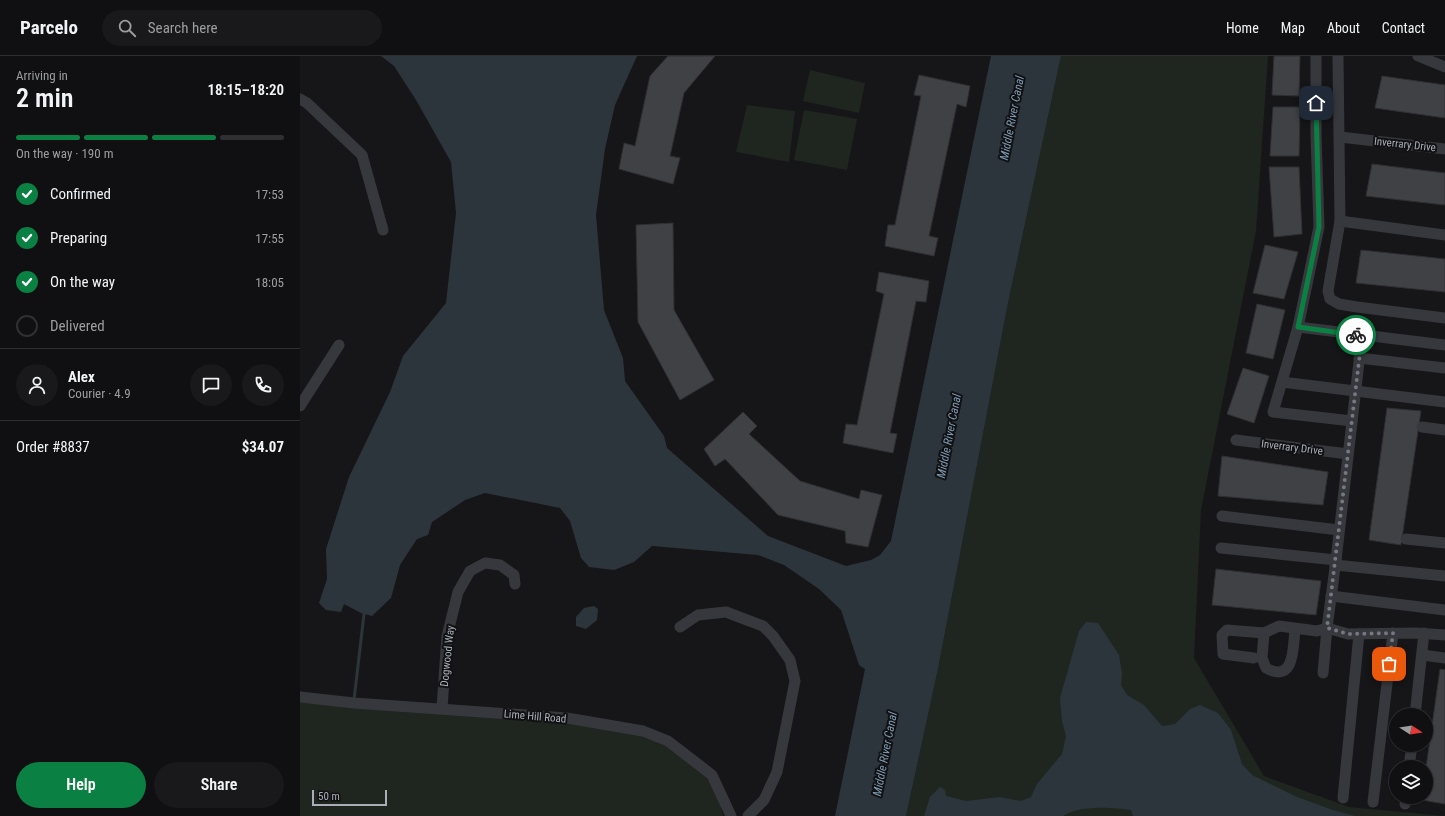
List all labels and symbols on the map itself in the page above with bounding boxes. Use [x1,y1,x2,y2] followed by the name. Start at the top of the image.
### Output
[997,74,1027,161] water label: Middle River Canal
[1299,86,1333,120] pin
[1373,135,1437,154] street label: Inverrary Drive
[1336,315,1376,355] courier
[934,392,964,479] water label: Middle River Canal
[1260,437,1324,458] street label: Inverrary Drive
[438,624,457,687] street label: Dogwood Way
[1372,647,1406,681] pin
[503,707,567,726] street label: Lime Hill Road
[1389,708,1433,752] north arrow
[870,710,900,797] water label: Middle River Canal
[312,788,387,807] scale bar

